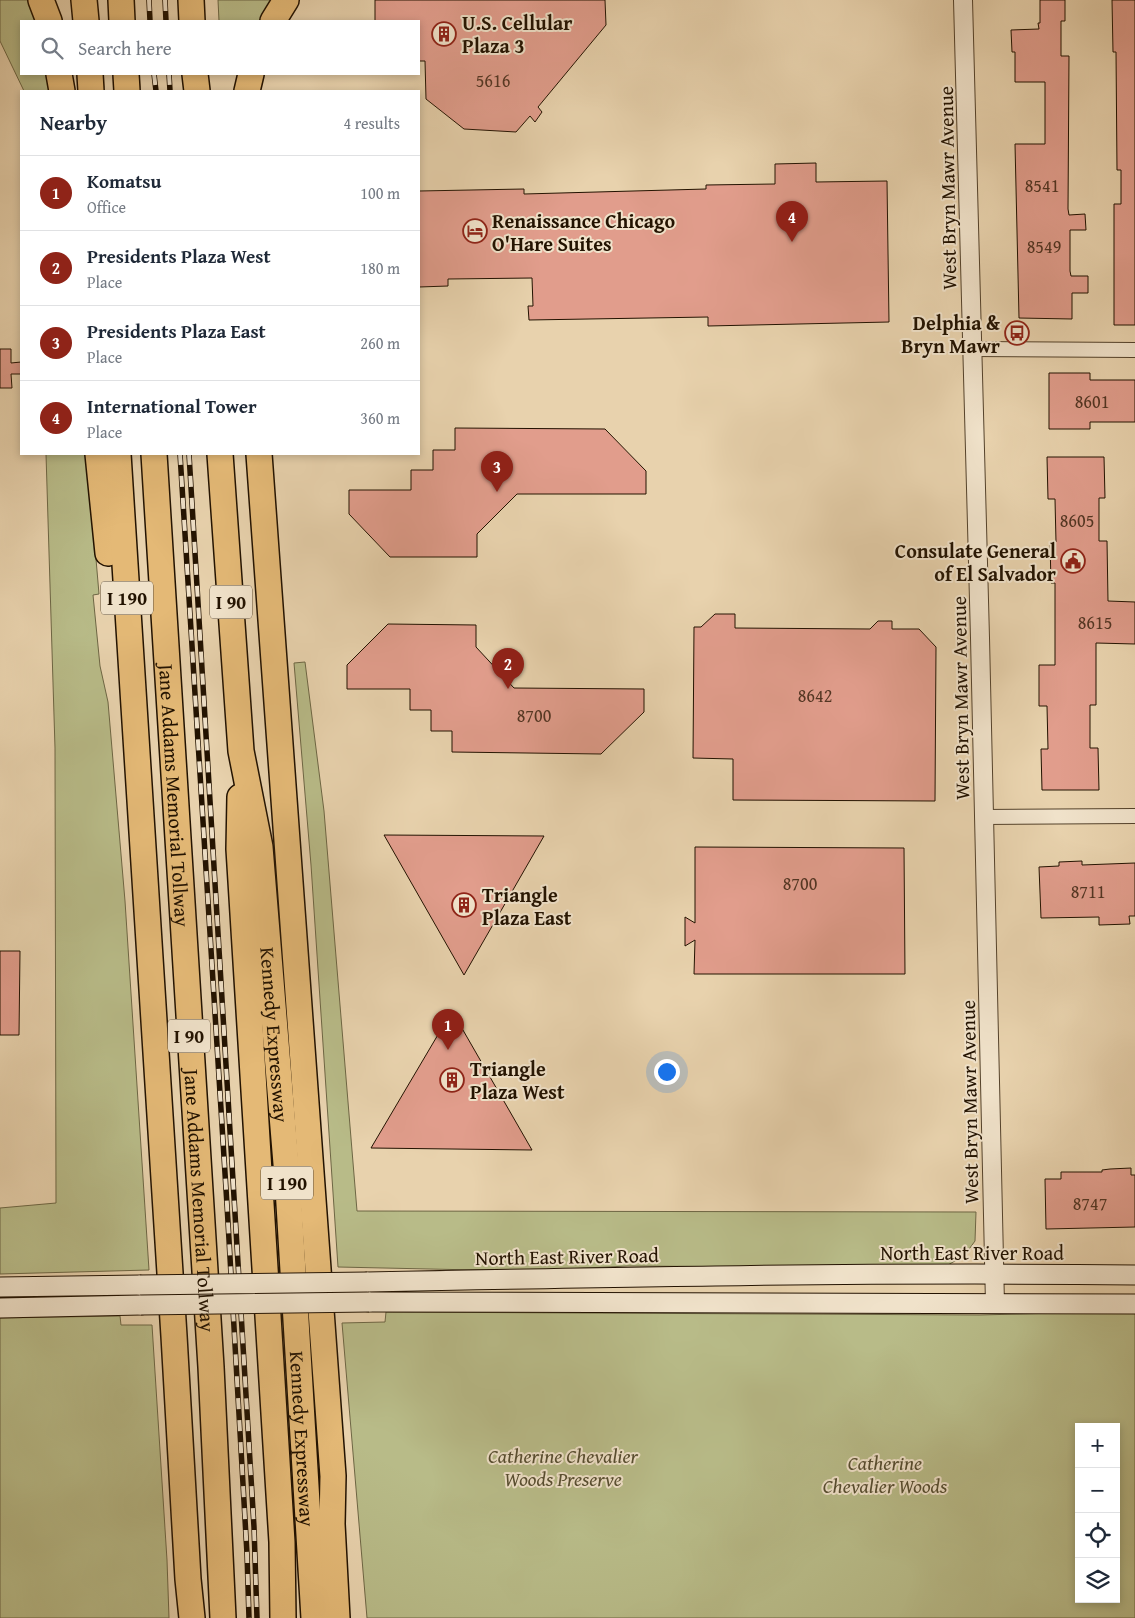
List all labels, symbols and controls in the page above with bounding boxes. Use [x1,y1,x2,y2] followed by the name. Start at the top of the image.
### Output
[462,8,572,60] place label: U.S. Cellular Plaza 3
[20,20,420,75] search box
[431,21,457,47] building icon: U.S. Cellular Plaza 3
[38,34,66,62] icon: search
[78,34,172,62] text: Search here
[476,67,510,94] house number: 5616
[931,86,963,290] street label: West Bryn Mawr Avenue
[40,107,107,138] text: Nearby
[343,111,400,135] text: 4 results
[87,167,161,195] text: Komatsu
[1025,172,1059,199] house number: 8541
[52,181,60,205] text: 1
[360,181,400,205] text: 100 m
[87,195,126,219] text: Office
[776,201,808,242] pin: 4
[492,206,676,258] place label: Renaissance Chicago O'Hare Suites
[462,218,488,244] hotel icon: Renaissance Chicago O'Hare Suites
[1027,233,1061,260] house number: 8549
[87,242,271,270] text: Presidents Plaza West
[52,256,60,280] text: 2
[360,256,400,280] text: 180 m
[87,270,122,294] text: Place
[901,308,1001,360] place label: Delphia & Bryn Mawr
[87,317,266,345] text: Presidents Plaza East
[1004,320,1030,346] bus stop icon: Delphia & Bryn Mawr
[52,331,60,355] text: 3
[360,331,400,355] text: 260 m
[87,345,122,369] text: Place
[1075,388,1109,415] house number: 8601
[87,392,257,420] text: International Tower
[52,406,60,430] text: 4
[360,406,400,430] text: 360 m
[87,420,122,444] text: Place
[481,451,513,492] pin: 3
[1060,507,1094,534] house number: 8605
[895,536,1056,588] place label: Consulate General of El Salvador
[1060,548,1086,574] public building icon: Consulate General of El Salvador
[101,582,153,614] road number: I 190
[210,586,252,618] road number: I 90
[944,596,976,800] street label: West Bryn Mawr Avenue
[1078,609,1112,636] house number: 8615
[492,648,524,689] pin: 2
[152,660,198,928] street label: Jane Addams Memorial Tollway
[798,682,832,709] house number: 8642
[517,702,552,729] house number: 8700
[783,870,818,897] house number: 8700
[1071,878,1105,905] house number: 8711
[482,880,572,932] place label: Triangle Plaza East
[451,892,477,918] building icon: Triangle Plaza East
[254,946,297,1124] street label: Kennedy Expressway
[953,1000,985,1204] street label: West Bryn Mawr Avenue
[432,1009,464,1050] pin: 1
[168,1019,210,1052] road number: I 90
[470,1054,565,1106] place label: Triangle Plaza West
[654,1059,680,1085] your location
[178,1065,223,1333] street label: Jane Addams Memorial Tollway
[439,1067,465,1093] building icon: Triangle Plaza West
[261,1166,313,1200] road number: I 190
[1073,1190,1107,1217] house number: 8747
[880,1238,1064,1267] street label: North East River Road
[475,1240,659,1272] street label: North East River Road
[283,1350,323,1527] street label: Kennedy Expressway
[1075,1423,1120,1603] map controls
[1075,1423,1120,1468] button: +
[488,1441,639,1493] park label: Catherine Chevalier Woods Preserve
[823,1448,948,1500] park label: Catherine Chevalier Woods
[1075,1468,1120,1513] button: −
[1075,1513,1120,1558] button: locate
[1075,1558,1120,1603] button: layers

